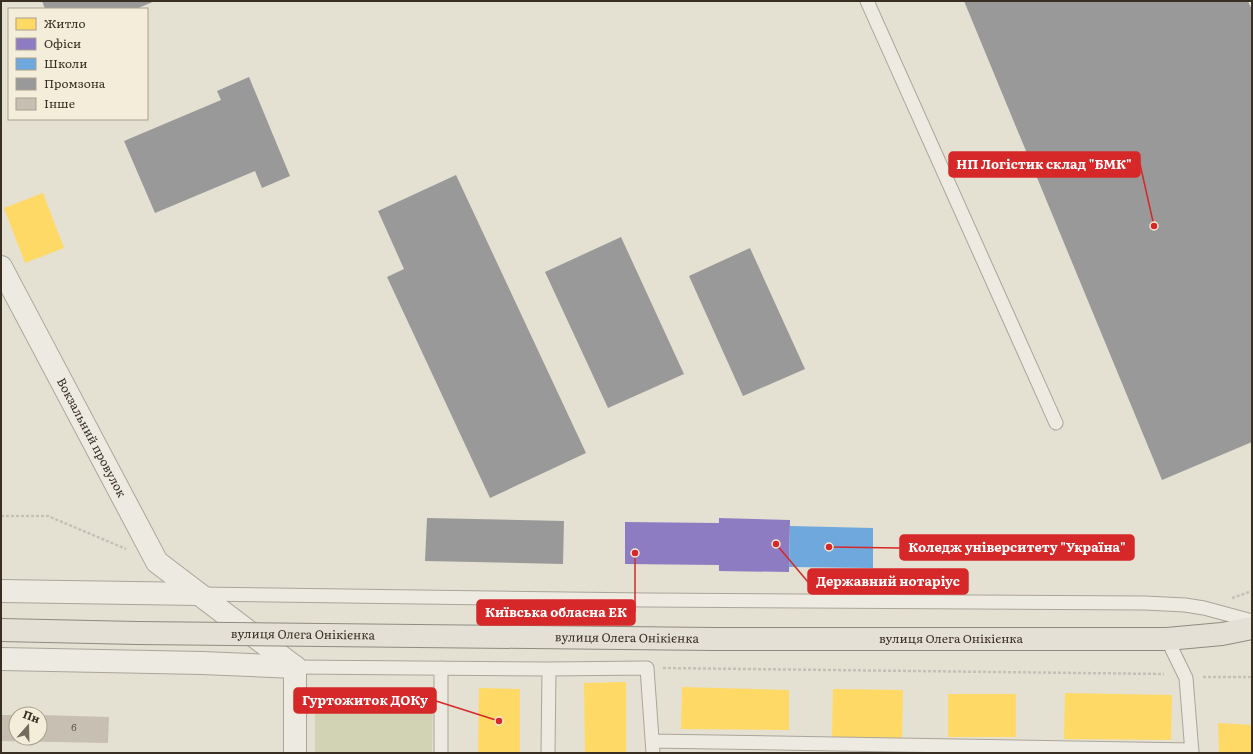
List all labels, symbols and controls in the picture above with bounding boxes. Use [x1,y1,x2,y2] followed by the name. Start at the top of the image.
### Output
[8,8,148,120] legend
[44,14,86,32] text: Житло
[44,34,81,52] text: Офіси
[44,54,88,72] text: Школи
[44,74,106,92] text: Промзона
[44,94,75,112] text: Інше
[949,152,1140,177] callout: НП Логістик склад "БМК"
[956,154,1132,173] text: НП Логістик склад "БМК"
[53,374,131,500] street label: Вокзальний провулок
[900,535,1134,560] callout: Коледж університету "Україна"
[908,537,1126,556] text: Коледж університету "Україна"
[808,569,968,594] callout: Державний нотаріус
[816,571,960,590] text: Державний нотаріус
[477,600,635,625] callout: Київська обласна ЕК
[485,602,627,621] text: Київська обласна ЕК
[231,624,376,643] street label: вулиця Олега Онікієнка
[555,627,700,647] street label: вулиця Олега Онікієнка
[879,629,1024,647] street label: вулиця Олега Онікієнка
[294,688,436,713] callout: Гуртожиток ДОКу
[302,690,428,709] text: Гуртожиток ДОКу
[21,705,43,726] text: Пн
[8,706,48,746] north arrow
[71,719,77,734] house number: 6

